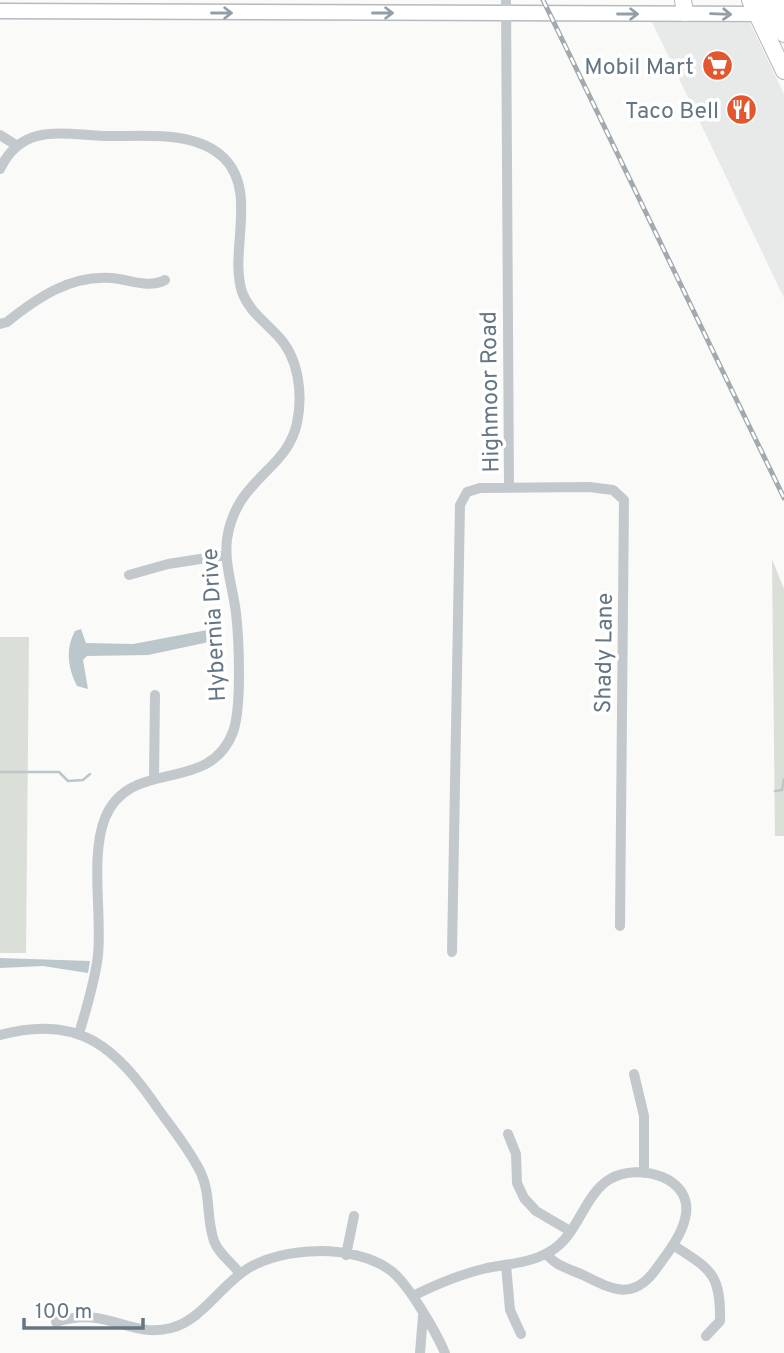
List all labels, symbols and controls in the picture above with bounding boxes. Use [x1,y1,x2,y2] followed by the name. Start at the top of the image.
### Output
[210,6,233,20] one-way arrow
[371,6,394,20] one-way arrow
[616,7,639,21] one-way arrow
[709,8,732,21] one-way arrow
[700,49,734,83] supermarket icon: Mobil Mart
[584,54,694,83] place label: Mobil Mart
[725,93,759,127] restaurant icon: Taco Bell
[625,98,719,127] place label: Taco Bell
[476,311,507,473] street label: Highmoor Road
[197,547,234,702] street label: Hybernia Drive
[590,592,621,714] street label: Shady Lane
[24,1286,144,1330] scale bar
[35,1299,92,1326] text: 100 m

